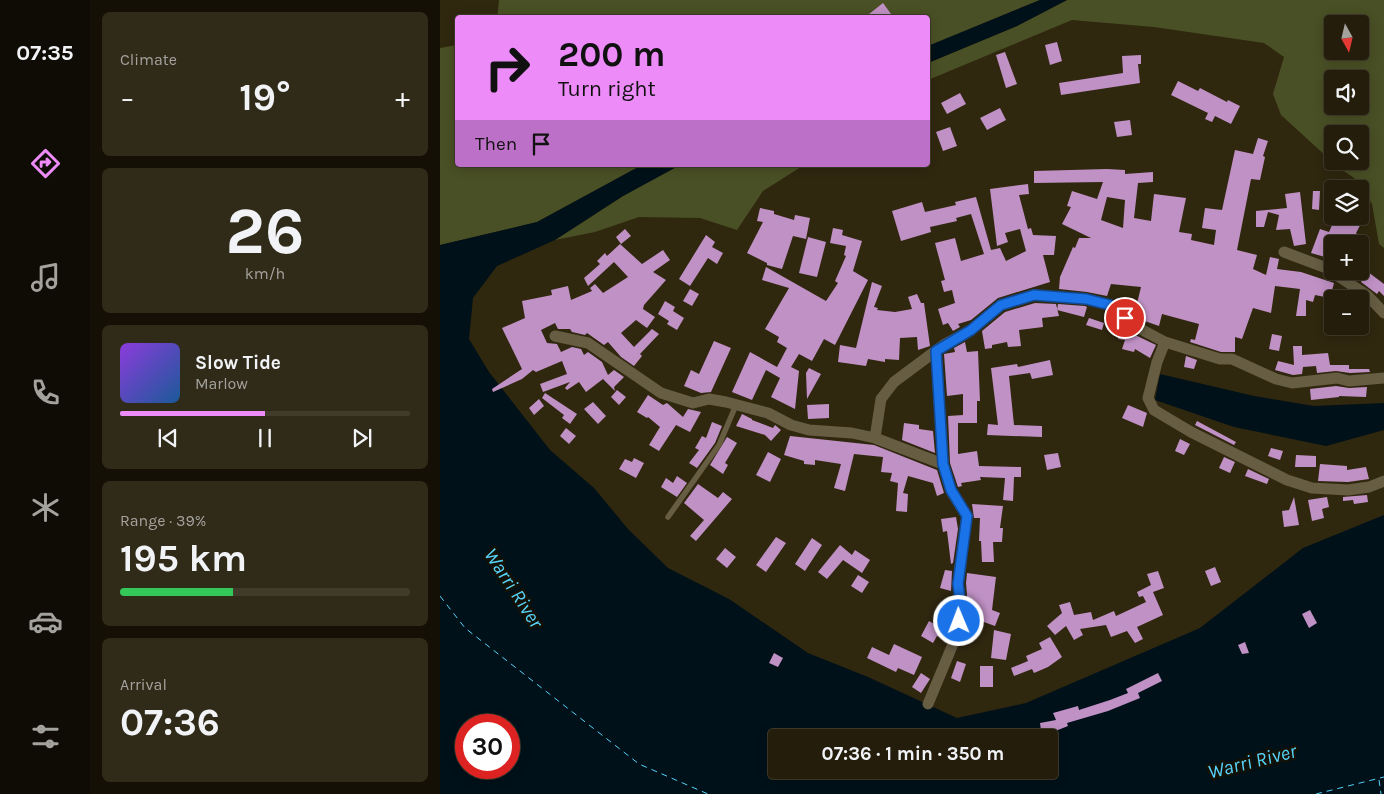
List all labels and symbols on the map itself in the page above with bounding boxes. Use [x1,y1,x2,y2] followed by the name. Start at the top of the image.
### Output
[1324,15,1369,60] north arrow
[1104,297,1146,339] pin
[479,544,549,633] water label: Warri River
[932,594,984,646] position arrow
[455,714,520,779] speed limit sign: 30
[1205,739,1300,784] water label: Warri River

